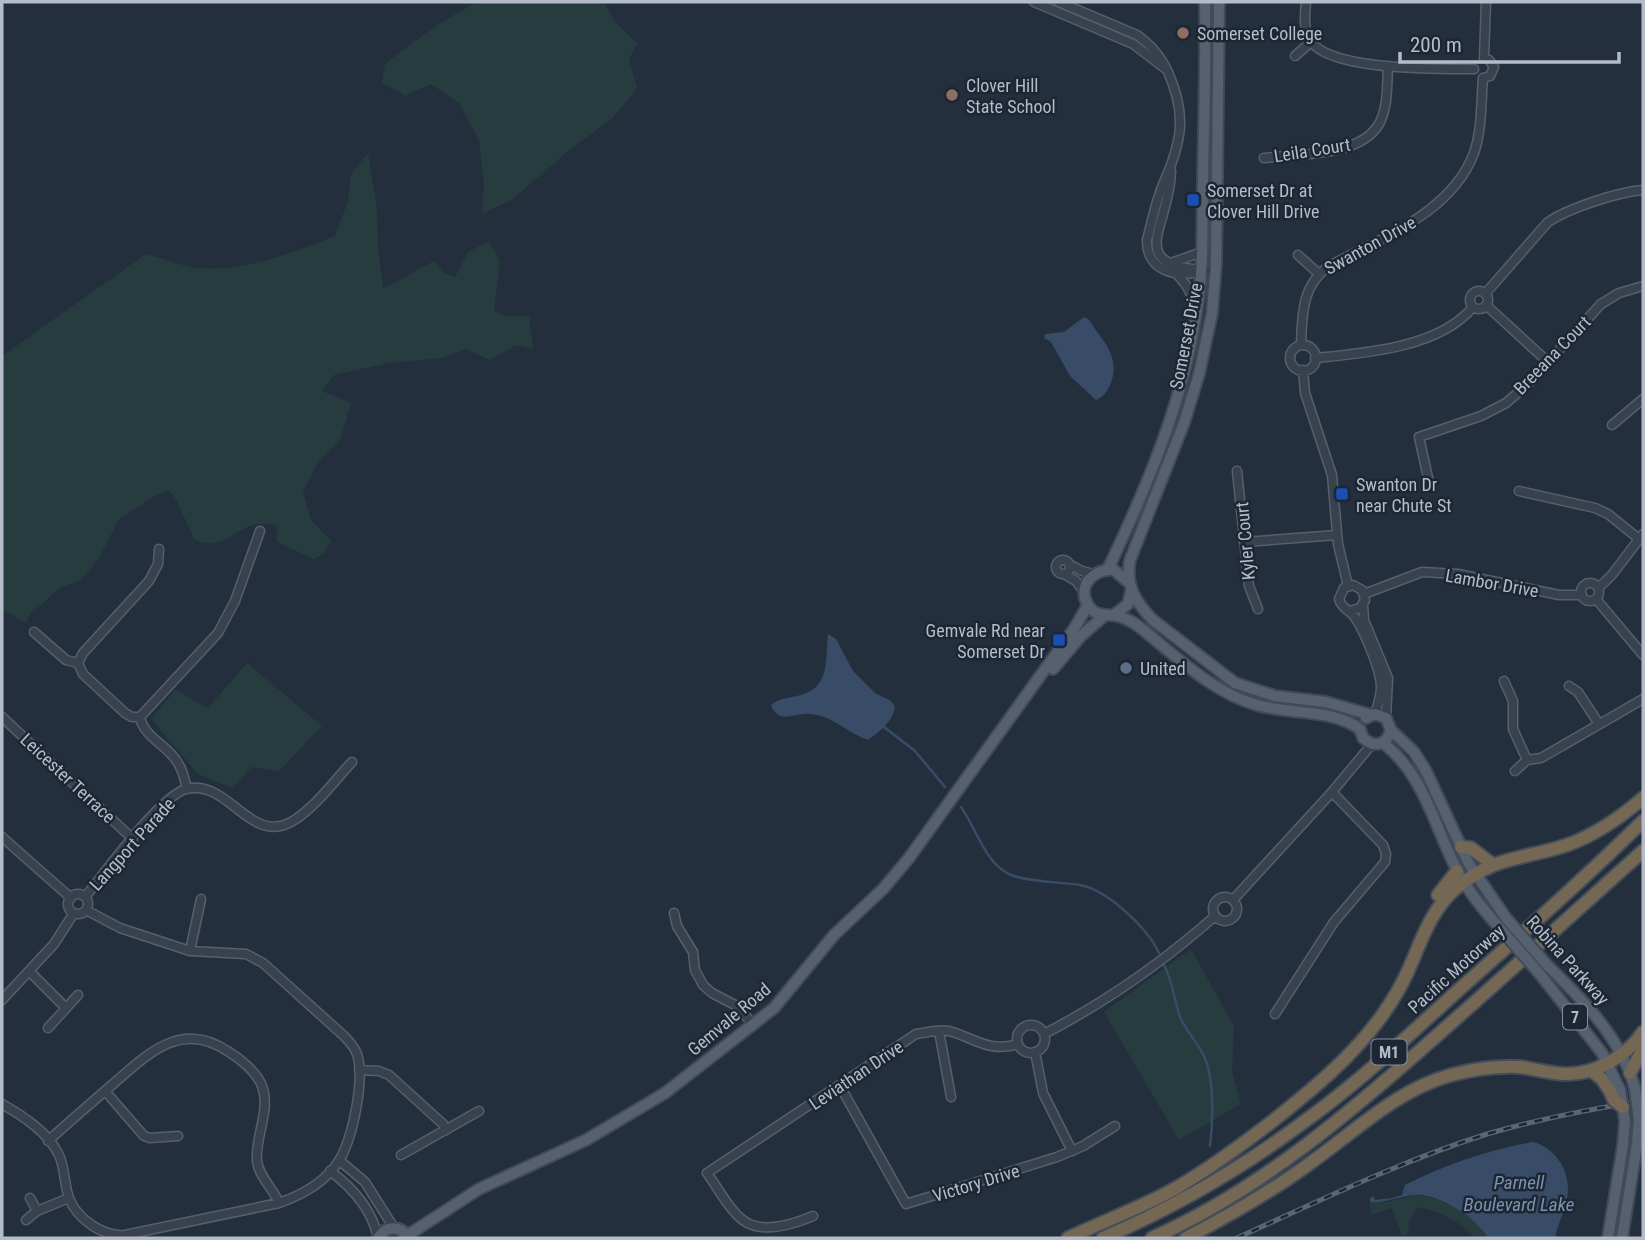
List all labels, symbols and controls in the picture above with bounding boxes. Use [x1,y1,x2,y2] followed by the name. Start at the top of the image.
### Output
[1400,21,1619,65] scale bar
[1197,23,1322,44] place label: Somerset College
[1175,25,1191,41] marker: Somerset College
[1410,33,1462,57] text: 200 m
[966,75,1056,117] place label: Clover Hill State School
[944,87,960,103] marker: Clover Hill State School
[1272,134,1352,166] street label: Leila Court
[1207,180,1319,222] place label: Somerset Dr at Clover Hill Drive
[1185,192,1201,208] marker: Somerset Dr at Clover Hill Drive
[1321,211,1419,279] street label: Swanton Drive
[1165,281,1207,391] street label: Somerset Drive
[1509,311,1595,399] street label: Breeana Court
[1356,474,1452,516] place label: Swanton Dr near Chute St
[1334,486,1350,502] marker: Swanton Dr near Chute St
[1231,501,1259,581] street label: Kyler Court
[1444,564,1540,602] street label: Lambor Drive
[926,620,1046,662] place label: Gemvale Rd near Somerset Dr
[1051,632,1067,648] marker: Gemvale Rd near Somerset Dr
[1140,658,1186,679] place label: United
[1118,660,1134,676] marker: United
[16,729,120,827] street label: Leicester Terrace
[85,793,179,895] street label: Langport Parade
[1522,911,1614,1009] street label: Robina Parkway
[1404,920,1509,1018] street label: Pacific Motorway
[683,978,775,1060] street label: Gemvale Road
[1563,1004,1587,1030] road number: 7
[805,1036,907,1114] street label: Leviathan Drive
[1372,1040,1406,1064] road number: M1
[930,1160,1022,1206] street label: Victory Drive
[1464,1171,1574,1216] water label: Parnell Boulevard Lake

